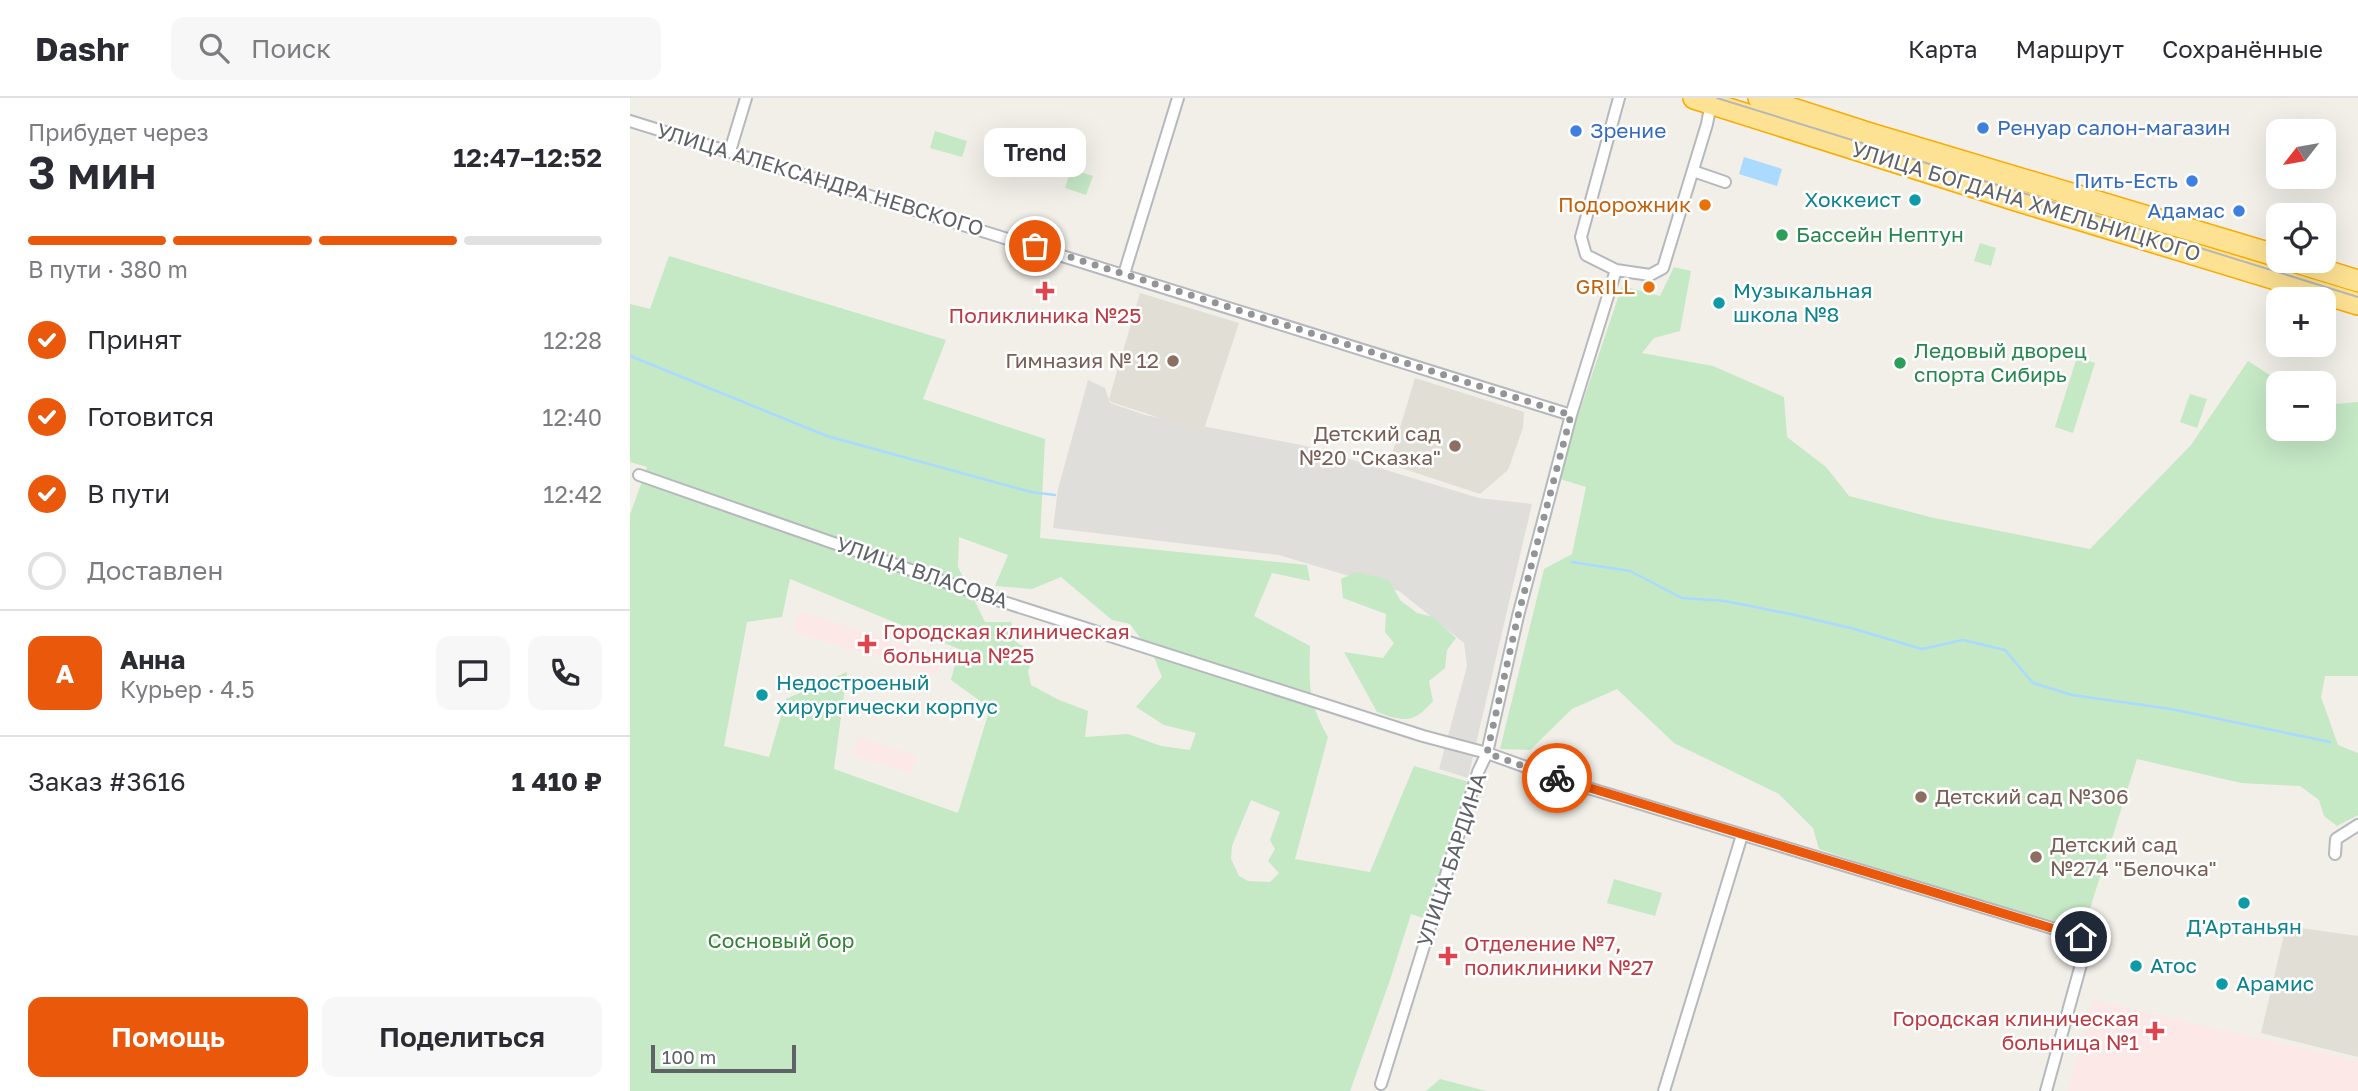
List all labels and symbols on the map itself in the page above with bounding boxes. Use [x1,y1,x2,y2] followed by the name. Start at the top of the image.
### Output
[1997,114,2230,140] place label: Ренуар салон-магазин
[654,117,987,241] street label: УЛИЦА АЛЕКСАНДРА НЕВСКОГО
[1590,117,1666,143] place label: Зрение
[2266,119,2336,189] north arrow
[1975,120,1991,136] marker: Ренуар салон-магазин
[1568,123,1584,139] marker: Зрение
[984,127,1086,176] callout: Trend
[1849,135,2204,267] street label: УЛИЦА БОГДАНА ХМЕЛЬНИЦКОГО
[2074,167,2178,193] place label: Пить-Есть
[2184,173,2200,189] marker: Пить-Есть
[1805,186,1901,212] place label: Хоккеист
[1558,191,1691,217] place label: Подорожник
[1907,192,1923,208] marker: Хоккеист
[1697,197,1713,213] marker: Подорожник
[2147,197,2225,223] place label: Адамас
[2231,203,2247,219] marker: Адамас
[1005,216,1065,276] pin
[1796,221,1964,247] place label: Бассейн Нептун
[1774,227,1790,243] marker: Бассейн Нептун
[1575,273,1635,299] place label: GRILL
[1733,277,1872,327] place label: Музыкальная школа №8
[1641,279,1657,295] marker: GRILL
[1035,281,1055,301] marker: Поликлиника №25
[1711,295,1727,311] marker: Музыкальная школа №8
[949,302,1141,328] place label: Поликлиника №25
[1914,337,2087,387] place label: Ледовый дворец спорта Сибирь
[1005,347,1159,373] place label: Гимназия № 12
[1165,353,1181,369] marker: Гимназия № 12
[1892,355,1908,371] marker: Ледовый дворец спорта Сибирь
[1299,420,1441,470] place label: Детский сад №20 "Сказка"
[1447,438,1463,454] marker: Детский сад №20 "Сказка"
[833,530,1012,614] street label: УЛИЦА ВЛАСОВА
[883,618,1130,668] place label: Городская клиническая больница №25
[857,634,877,654] marker: Городская клиническая больница №25
[776,669,998,719] place label: Недостроеный хирургически корпус
[754,687,770,703] marker: Недостроеный хирургически корпус
[1522,743,1592,813] courier
[1411,769,1491,950] street label: УЛИЦА БАРДИНА
[1935,783,2129,809] place label: Детский сад №306
[1913,789,1929,805] marker: Детский сад №306
[2050,831,2217,881] place label: Детский сад №274 "Белочка"
[2028,849,2044,865] marker: Детский сад №274 "Белочка"
[2236,895,2252,911] marker: Д'Артаньян
[2051,907,2111,967] pin
[2186,913,2302,939] place label: Д'Артаньян
[708,927,855,953] park label: Сосновый бор
[1464,930,1654,980] place label: Отделение №7, поликлиники №27
[1438,946,1458,966] marker: Отделение №7, поликлиники №27
[2150,952,2197,978] place label: Атос
[2128,958,2144,974] marker: Атос
[2236,970,2314,996] place label: Арамис
[2214,976,2230,992] marker: Арамис
[1892,1005,2139,1055] place label: Городская клиническая больница №1
[2145,1021,2165,1041] marker: Городская клиническая больница №1
[651,1042,796,1074] scale bar

